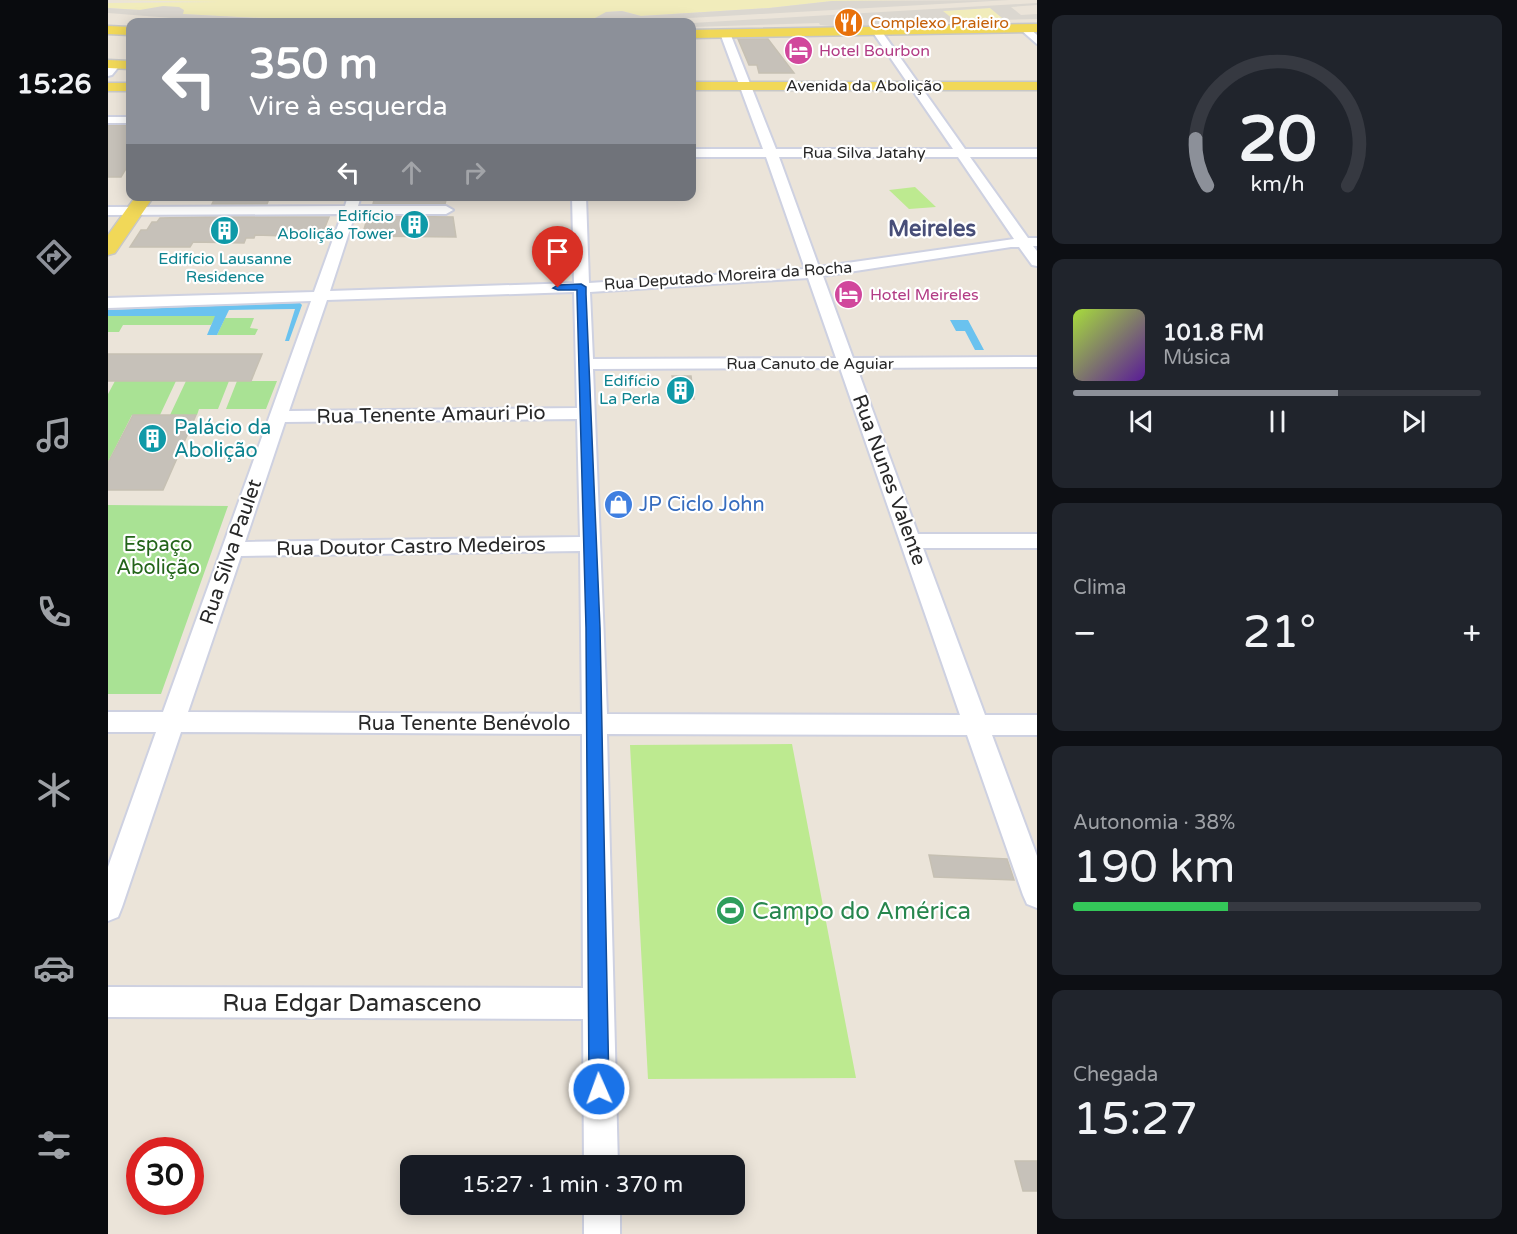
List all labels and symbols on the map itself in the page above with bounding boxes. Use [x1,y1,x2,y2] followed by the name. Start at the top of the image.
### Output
[833,7,865,39] restaurant icon: Complexo Praieiro
[870,13,1009,33] place label: Complexo Praieiro
[782,35,814,67] hotel icon: Hotel Bourbon
[819,41,930,61] place label: Hotel Bourbon
[786,76,942,96] street label: Avenida da Abolição
[802,143,926,163] street label: Rua Silva Jatahy
[277,206,395,244] place label: Edifício Abolição Tower
[399,209,431,241] building icon: Edifício Abolição Tower
[209,215,241,247] building icon: Edifício Lausanne Residence
[888,216,976,242] district label: Meireles
[532,226,583,288] pin
[158,249,292,287] place label: Edifício Lausanne Residence
[603,257,853,295] street label: Rua Deputado Moreira da Rocha
[833,279,865,311] hotel icon: Hotel Meireles
[870,285,979,305] place label: Hotel Meireles
[726,354,895,374] street label: Rua Canuto de Aguiar
[599,371,660,409] place label: Edifício La Perla
[665,374,697,406] building icon: Edifício La Perla
[847,391,931,569] street label: Rua Nunes Valente
[316,401,546,429] street label: Rua Tenente Amauri Pio
[174,416,271,463] place label: Palácio da Abolição
[137,423,169,455] building icon: Palácio da Abolição
[195,476,267,628] street label: Rua Silva Paulet
[602,489,634,521] shop icon: JP Ciclo John
[639,493,765,517] place label: JP Ciclo John
[116,533,200,580] park label: Espaço Abolição
[276,533,546,561] street label: Rua Doutor Castro Medeiros
[358,712,570,736] street label: Rua Tenente Benévolo
[715,895,747,927] sports icon: Campo do América
[752,897,971,926] place label: Campo do América
[222,989,482,1018] street label: Rua Edgar Damasceno
[567,1057,631,1121] position arrow
[126,1137,204,1215] speed limit sign: 30

